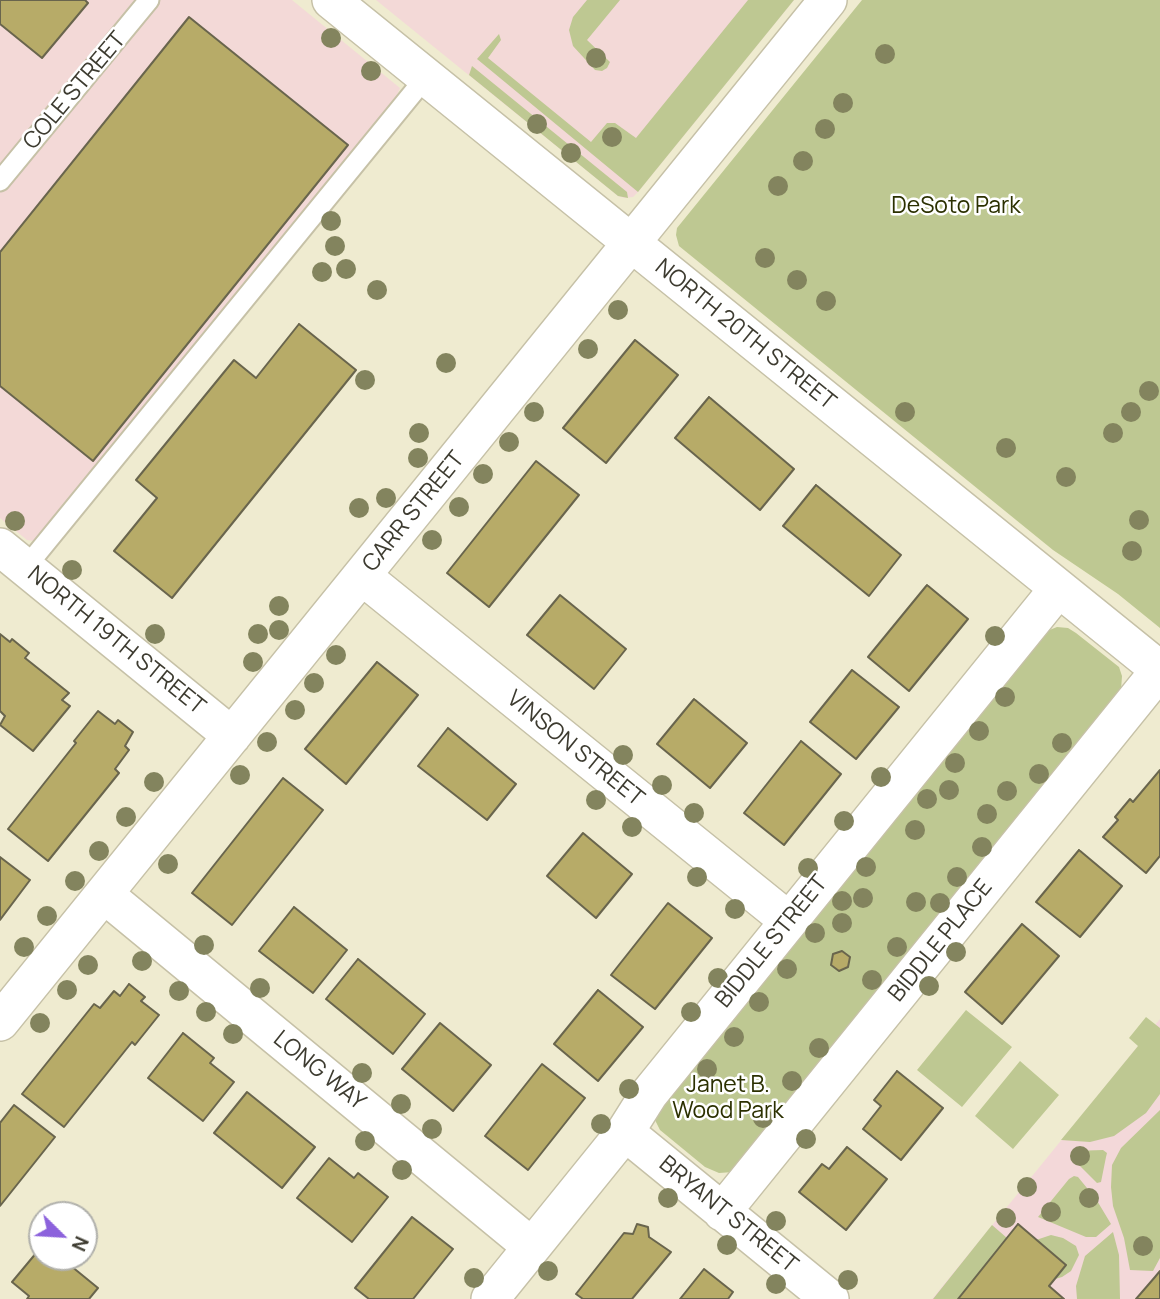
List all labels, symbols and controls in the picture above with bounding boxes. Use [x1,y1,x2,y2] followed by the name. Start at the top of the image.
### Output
[18,27,132,155] street label: COLE STREET
[891,193,1021,221] park label: DeSoto Park
[649,254,841,416] street label: NORTH 20TH STREET
[357,446,471,578] street label: CARR STREET
[22,561,210,721] street label: NORTH 19TH STREET
[501,685,649,813] street label: VINSON STREET
[710,870,834,1014] street label: BIDDLE STREET
[883,874,999,1008] street label: BIDDLE PLACE
[267,1026,371,1116] street label: LONG WAY
[672,1072,784,1126] park label: Janet B. Wood Park
[653,1151,803,1279] street label: BRYANT STREET
[28,1201,98,1271] north arrow
[66,1232,95,1255] text: N

